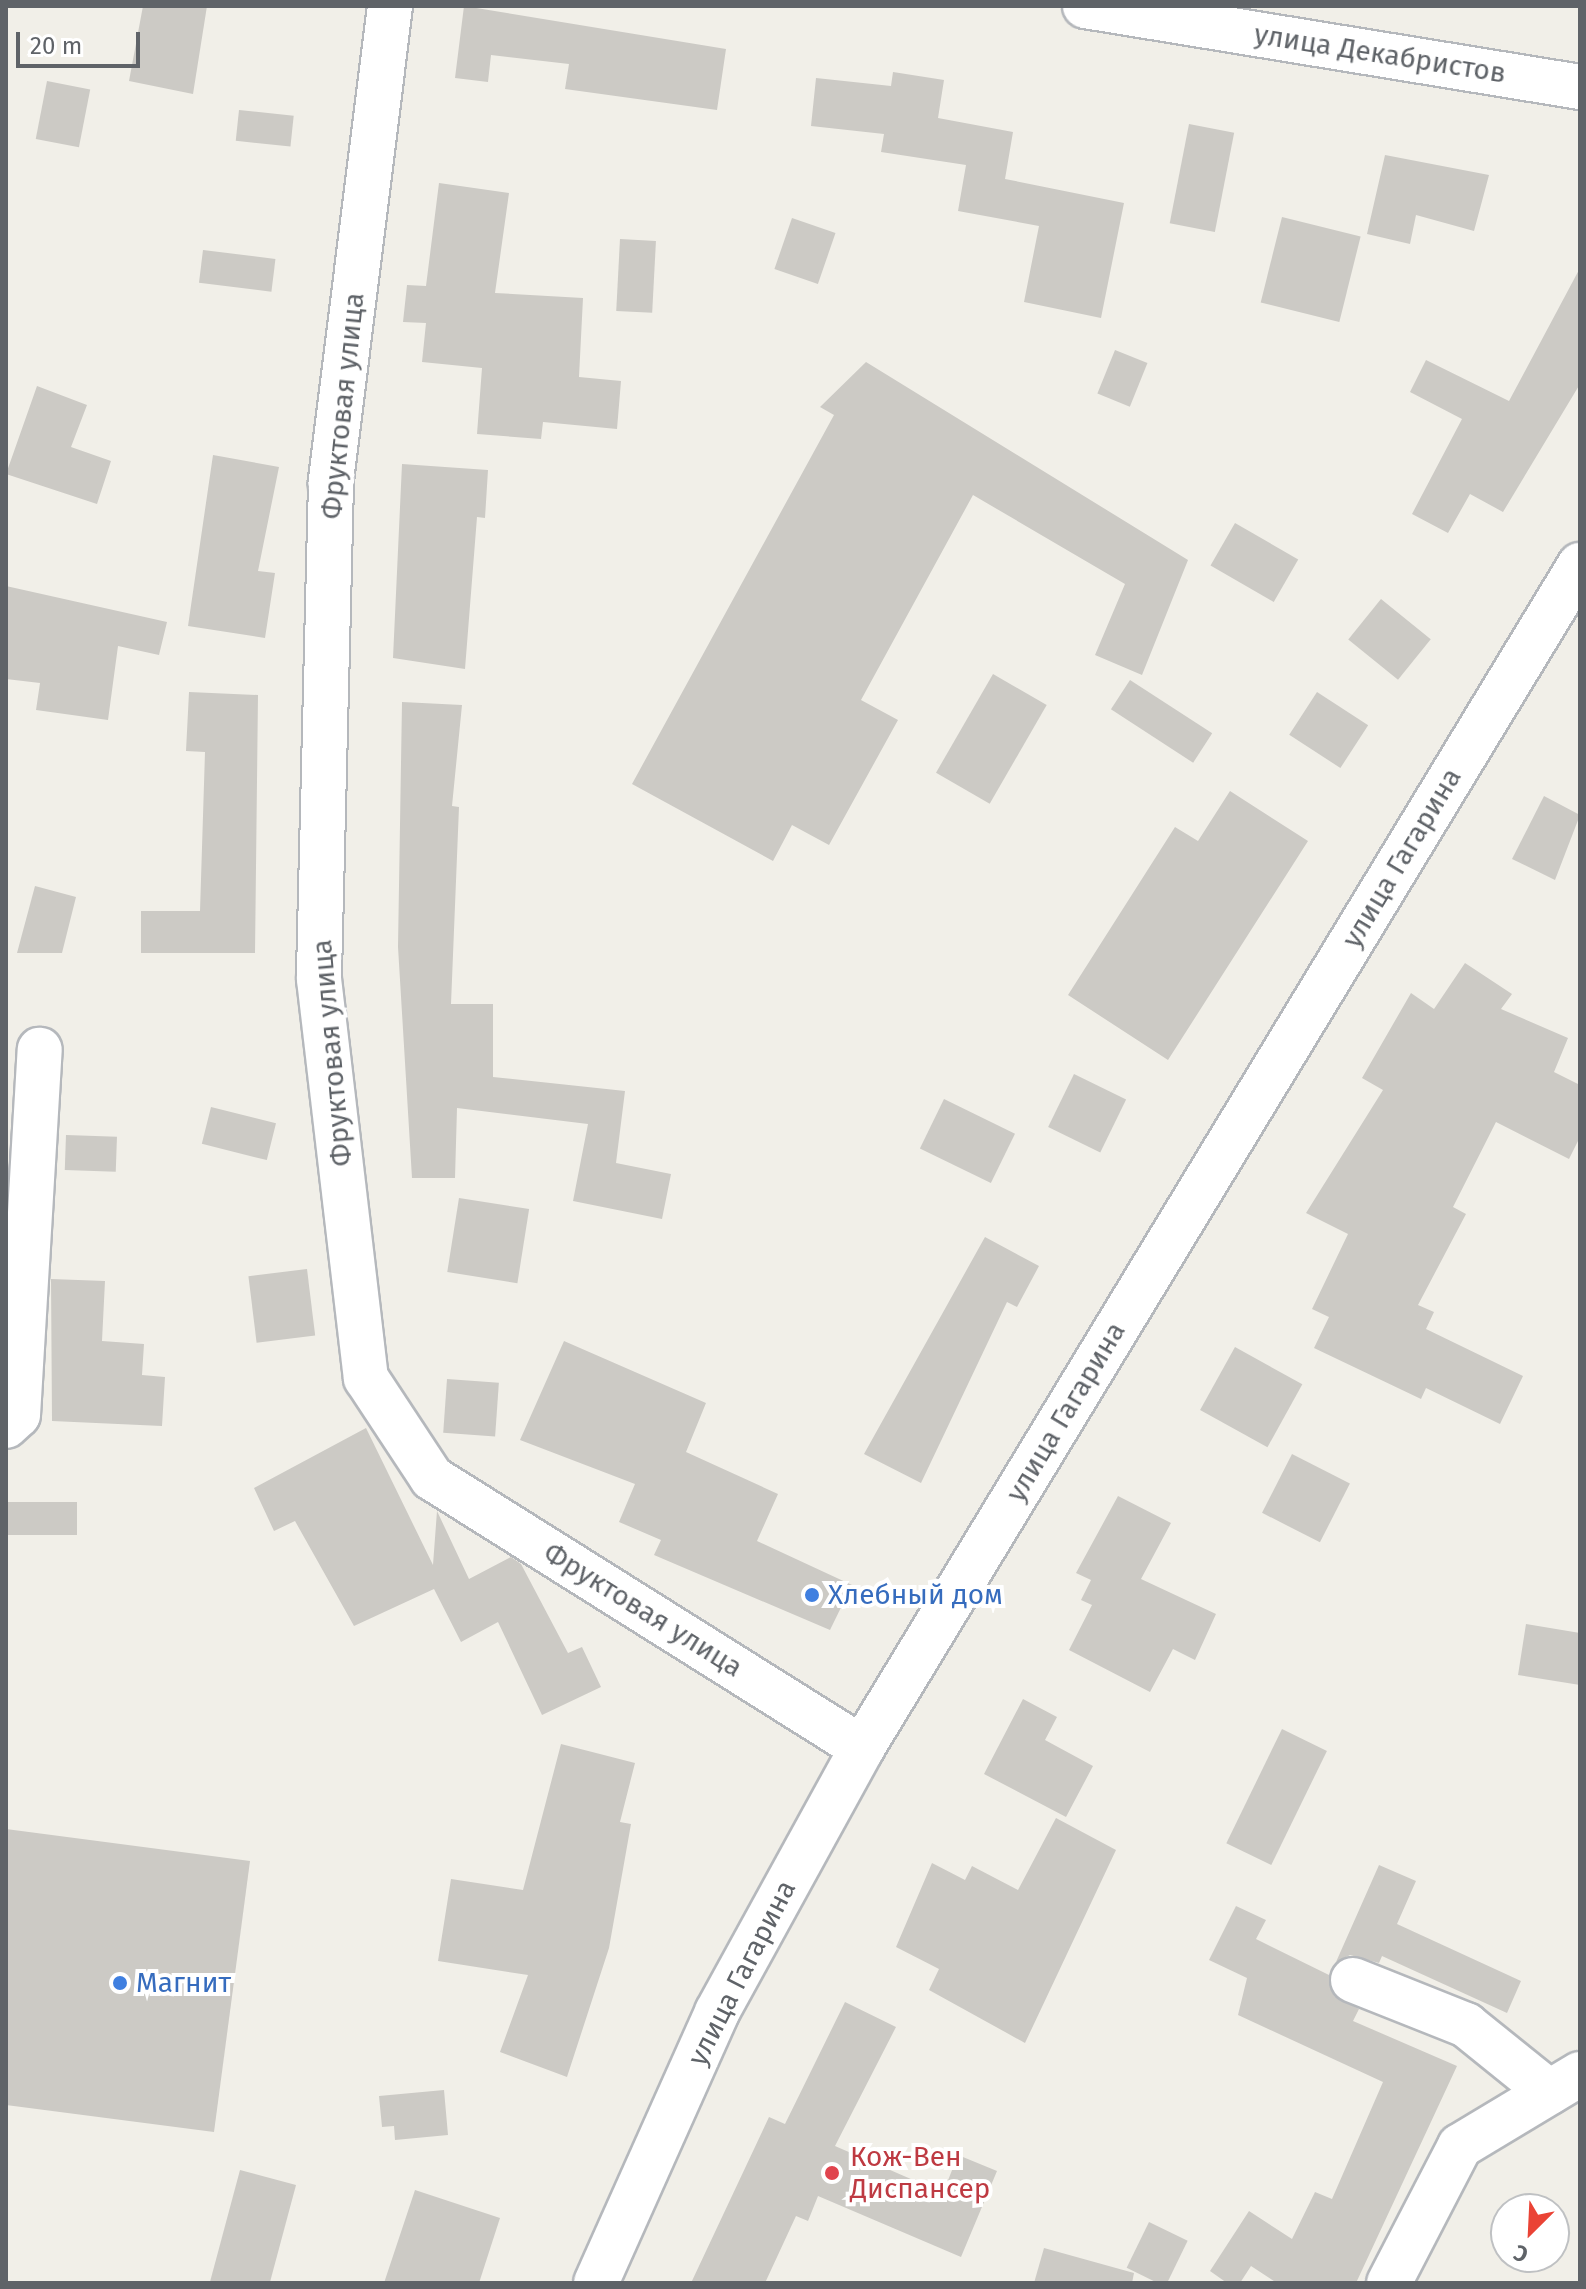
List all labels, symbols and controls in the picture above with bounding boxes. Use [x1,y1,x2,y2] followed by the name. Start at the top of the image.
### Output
[20,16,144,66] scale bar
[1252,18,1508,90] street label: улица Декабристов
[30,32,82,60] text: 20 m
[314,291,372,521] street label: Фруктовая улица
[1335,762,1469,954] street label: улица Гагарина
[305,938,359,1168] street label: Фруктовая улица
[999,1316,1133,1508] street label: улица Гагарина
[538,1535,748,1685] street label: Фруктовая улица
[828,1578,1003,1612] place label: Хлебный дом
[803,1586,821,1604] marker: Хлебный дом
[681,1875,803,2071] street label: улица Гагарина
[136,1966,231,2000] place label: Магнит
[111,1974,129,1992] marker: Магнит
[850,2140,990,2206] place label: Кож-Вен Диспансер
[821,2162,843,2184] marker: Кож-Вен Диспансер
[1490,2193,1570,2273] north arrow
[1510,2239,1532,2268] text: С

